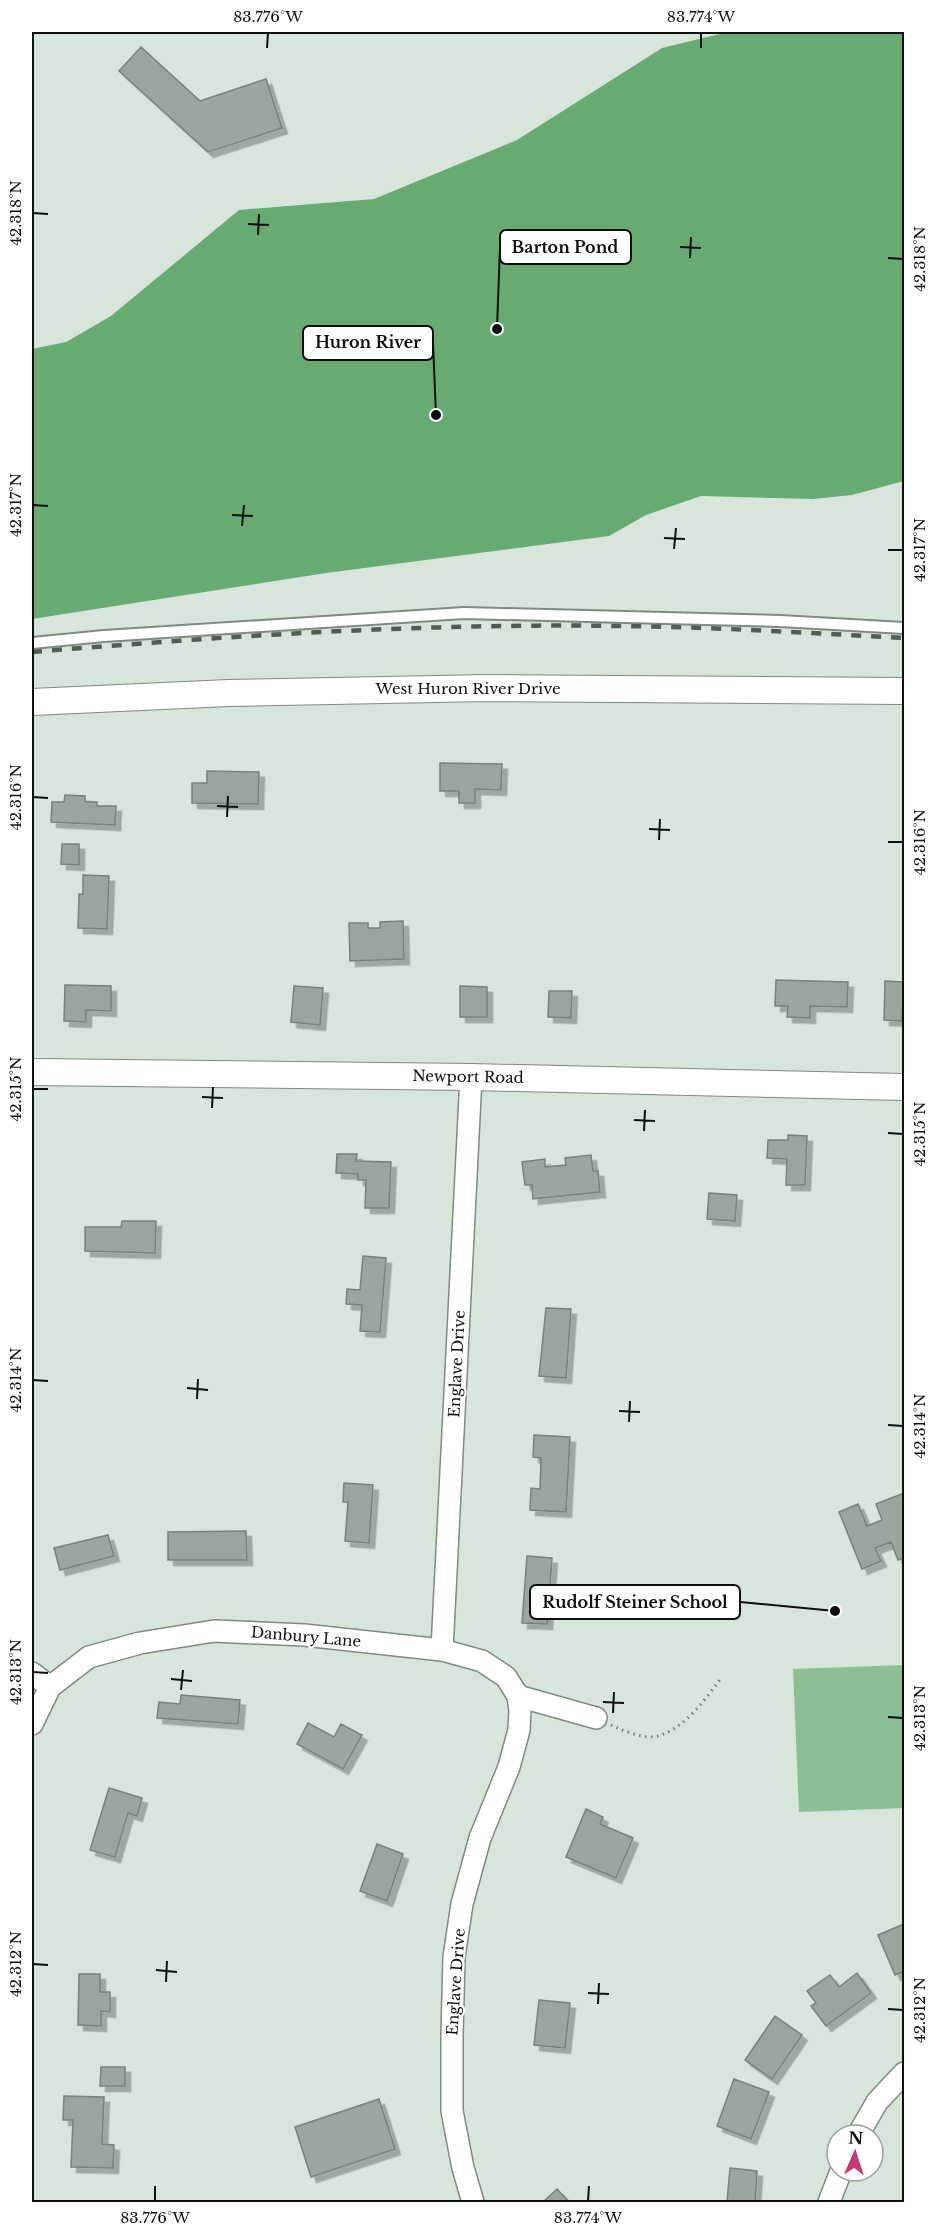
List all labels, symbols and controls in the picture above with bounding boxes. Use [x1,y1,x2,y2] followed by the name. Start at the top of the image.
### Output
[233,7,303,26] text: 83.776°W
[667,7,735,26] text: 83.774°W
[6,180,25,246] text: 42.318°N
[910,226,929,292] text: 42.318°N
[500,230,631,264] callout: Barton Pond
[512,237,618,257] text: Barton Pond
[303,326,433,360] callout: Huron River
[315,332,421,352] text: Huron River
[6,473,25,537] text: 42.317°N
[910,518,929,582] text: 42.317°N
[374,679,561,698] street label: West Huron River Drive
[6,764,25,830] text: 42.316°N
[910,809,929,875] text: 42.316°N
[6,1056,25,1122] text: 42.315°N
[412,1066,524,1087] street label: Newport Road
[910,1101,929,1167] text: 42.315°N
[444,1310,469,1418] street label: Englave Drive
[6,1347,25,1413] text: 42.314°N
[910,1393,929,1459] text: 42.314°N
[530,1585,740,1619] callout: Rudolf Steiner School
[542,1592,728,1612] text: Rudolf Steiner School
[250,1622,362,1651] street label: Danbury Lane
[6,1639,25,1705] text: 42.313°N
[910,1685,929,1751] text: 42.313°N
[442,1928,469,2036] street label: Englave Drive
[6,1931,25,1997] text: 42.312°N
[910,1977,929,2043] text: 42.312°N
[825,2123,885,2183] north arrow
[848,2128,864,2148] text: N
[120,2208,190,2227] text: 83.776°W
[554,2208,622,2227] text: 83.774°W

